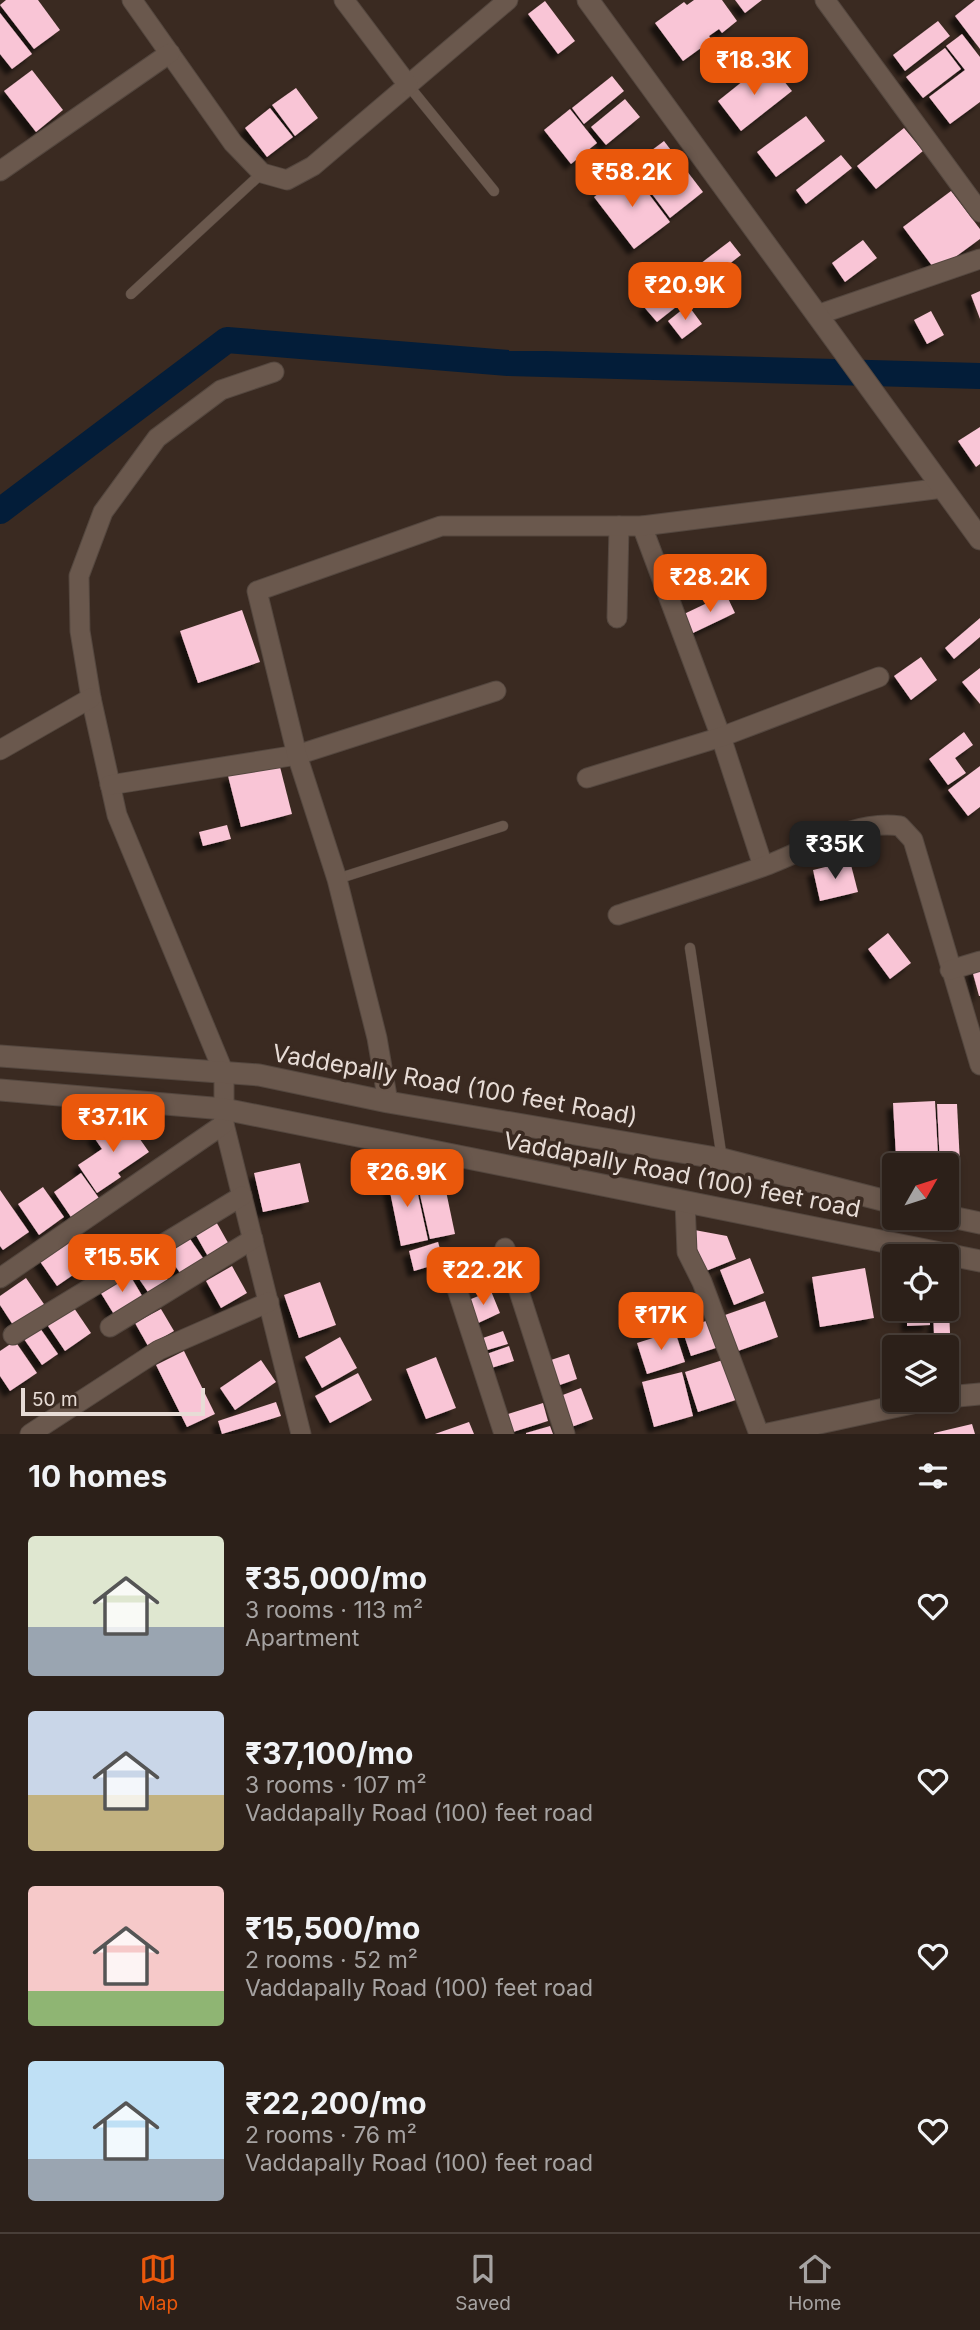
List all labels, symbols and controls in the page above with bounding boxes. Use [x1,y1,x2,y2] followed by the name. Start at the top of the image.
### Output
[697,38,811,97] pin: ₹18.3K
[716,46,792,74] text: ₹18.3K
[575,150,689,209] pin: ₹58.2K
[591,158,673,186] text: ₹58.2K
[628,262,742,322] pin: ₹20.9K
[644,271,726,299] text: ₹20.9K
[653,554,767,614] pin: ₹28.2K
[670,563,750,591] text: ₹28.2K
[794,822,876,881] pin: ₹35K
[805,830,865,858] text: ₹35K
[270,1038,640,1131] street label: Vaddepally Road (100 feet Road)
[56,1094,170,1154] pin: ₹37.1K
[78,1103,148,1131] text: ₹37.1K
[501,1126,863,1223] street label: Vaddapally Road (100) feet road
[350,1150,464,1209] pin: ₹26.9K
[882,1153,959,1230] north arrow
[882,1153,959,1412] map controls
[367,1158,447,1186] text: ₹26.9K
[65,1234,179,1294] pin: ₹15.5K
[84,1243,160,1271] text: ₹15.5K
[882,1244,959,1321] button: locate
[426,1248,540,1307] pin: ₹22.2K
[443,1256,523,1284] text: ₹22.2K
[620,1292,702,1352] pin: ₹17K
[635,1301,687,1329] text: ₹17K
[882,1335,959,1412] button: layers
[21,1385,205,1417] scale bar
[32,1388,78,1411] text: 50 m
[914,1457,952,1495] icon: filters
[28,1458,167,1494] text: 10 homes
[245,1560,427,1596] text: ₹35,000/mo
[84,1564,168,1648] icon: home
[914,1587,952,1625] icon: heart
[245,1596,423,1624] text: 3 rooms · 113 m²
[245,1624,359,1652] text: Apartment
[245,1735,413,1771] text: ₹37,100/mo
[84,1739,168,1823] icon: home
[914,1762,952,1800] icon: heart
[245,1771,427,1799] text: 3 rooms · 107 m²
[245,1799,593,1827] text: Vaddapally Road (100) feet road
[245,1910,420,1946] text: ₹15,500/mo
[84,1914,168,1998] icon: home
[914,1937,952,1975] icon: heart
[245,1946,418,1974] text: 2 rooms · 52 m²
[245,1974,593,2002] text: Vaddapally Road (100) feet road
[245,2085,427,2121] text: ₹22,200/mo
[84,2089,168,2173] icon: home
[914,2112,952,2150] icon: heart
[245,2121,417,2149] text: 2 rooms · 76 m²
[245,2149,593,2177] text: Vaddapally Road (100) feet road
[139,2250,178,2315] tab: Map
[455,2250,511,2315] tab: Saved
[788,2250,841,2315] tab: Home

